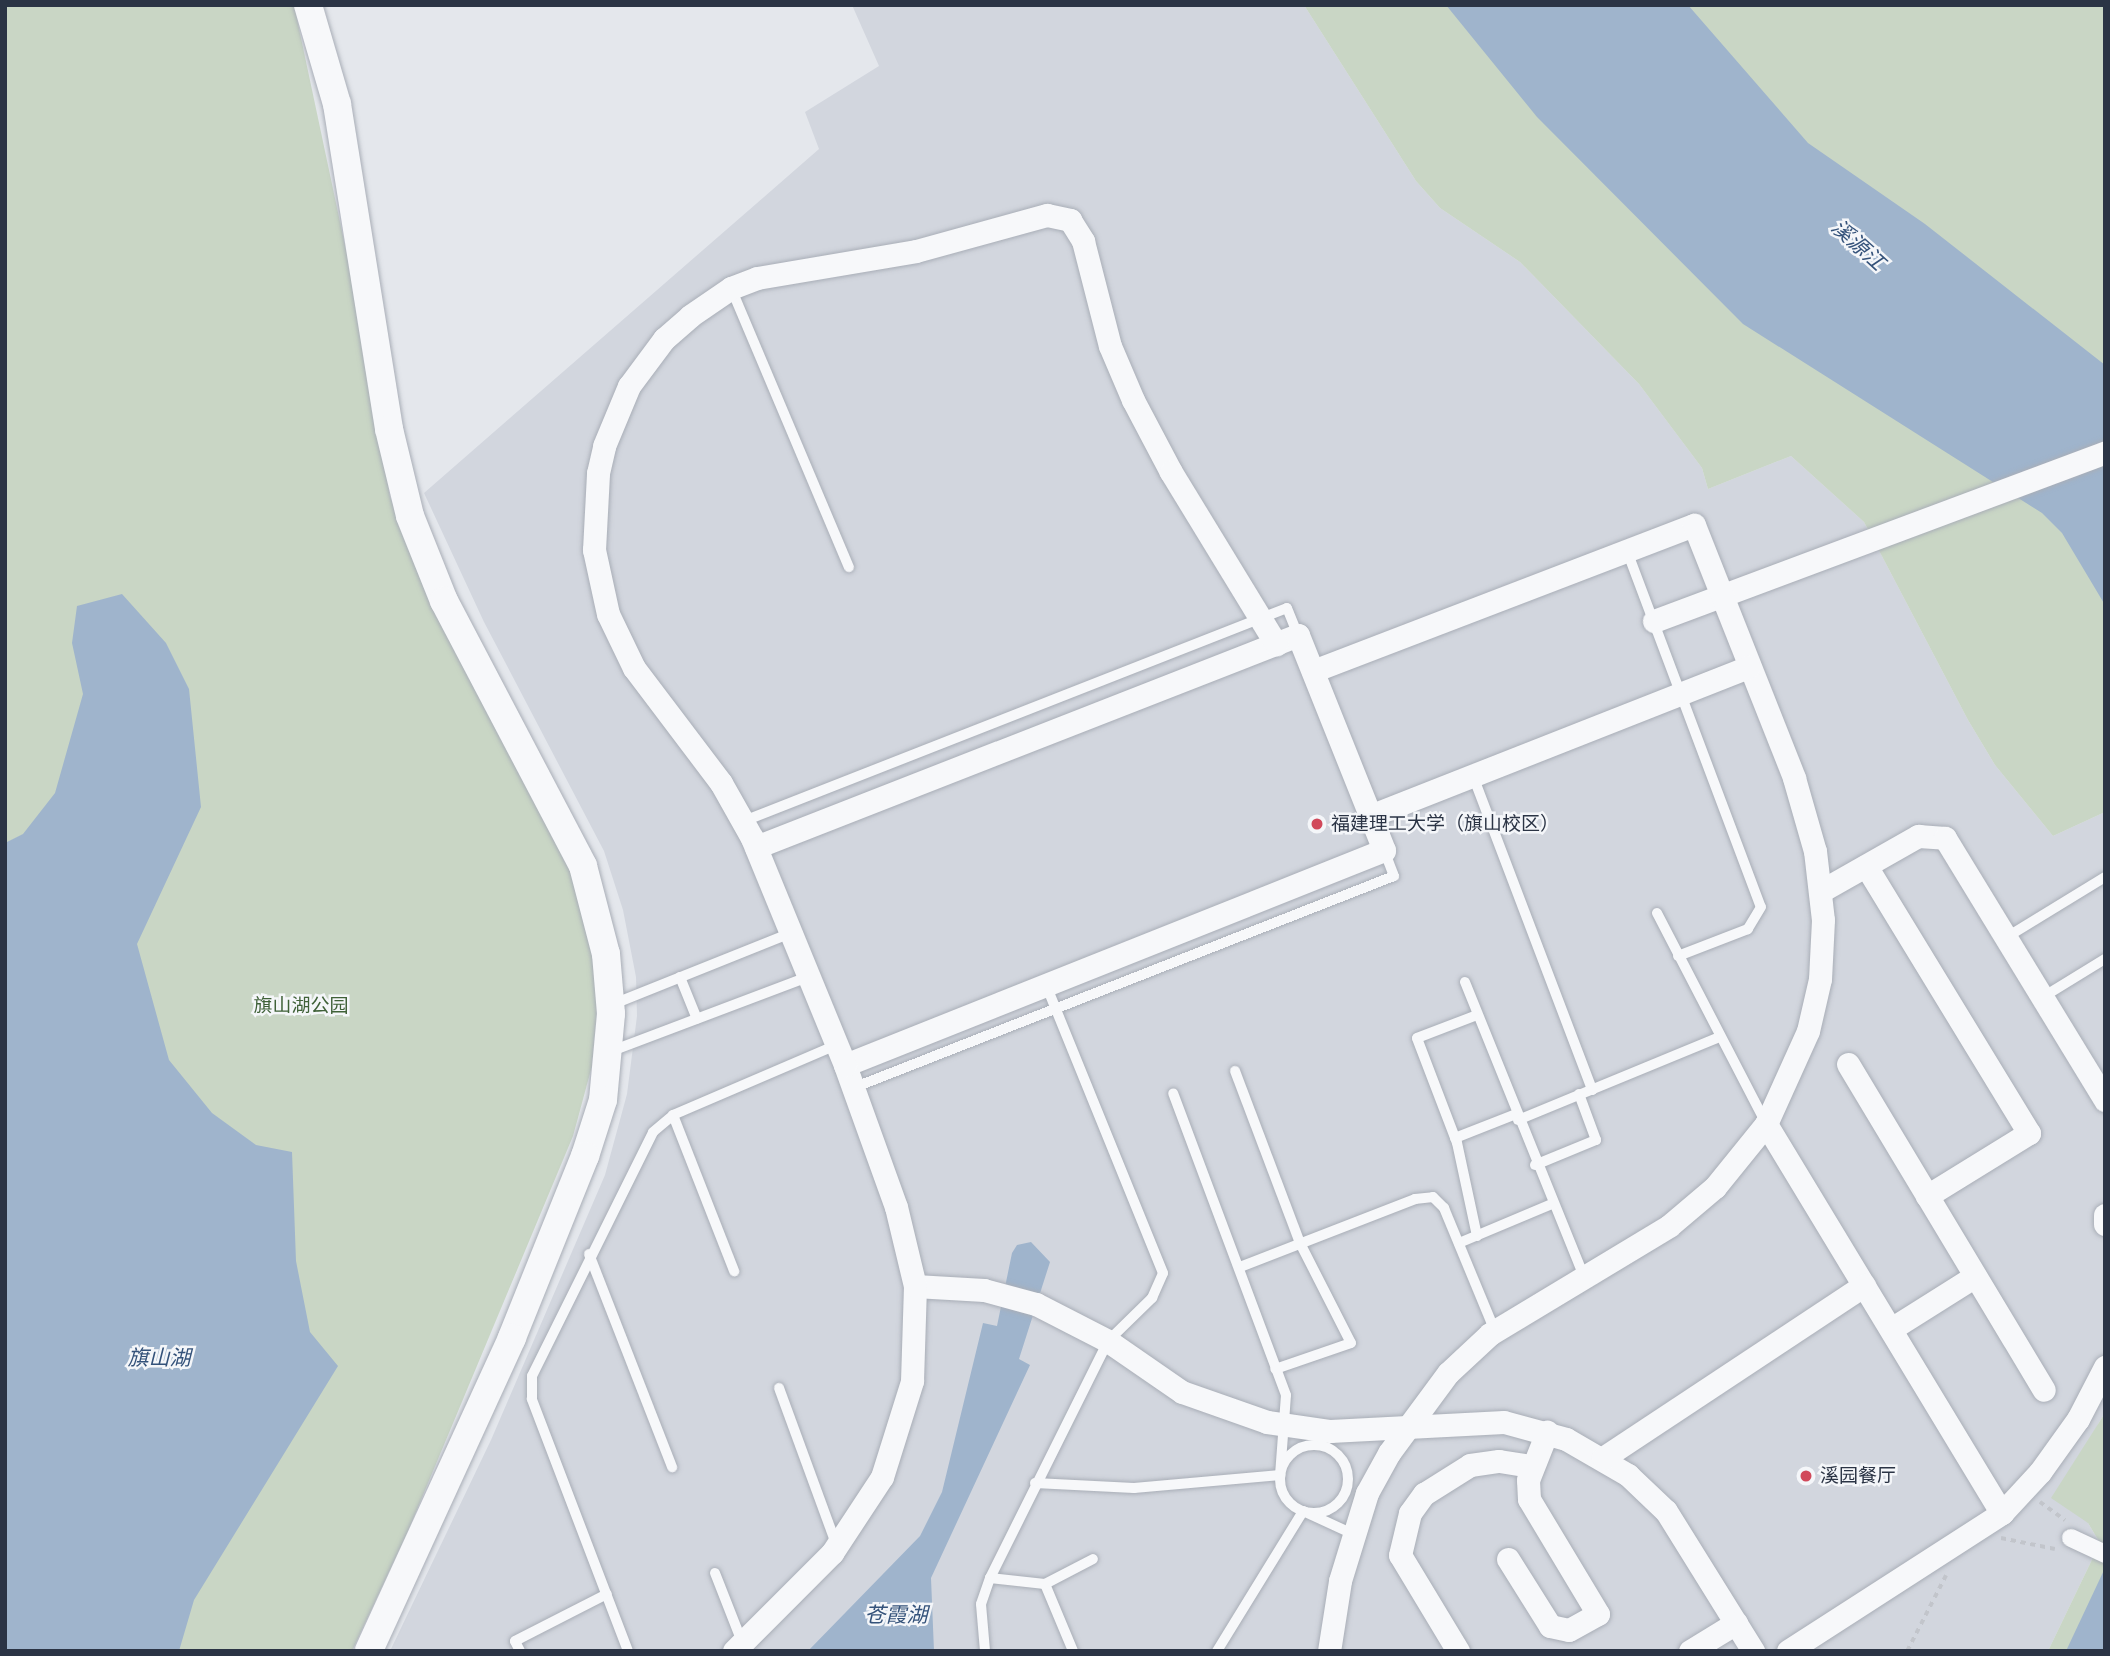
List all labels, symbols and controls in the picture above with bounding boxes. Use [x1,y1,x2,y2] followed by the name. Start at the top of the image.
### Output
[1826,215,1890,275] water label: 溪源江
[1331,813,1559,835] place label: 福建理工大学（旗山校区）
[1309,816,1325,832] marker: 福建理工大学（旗山校区）
[254,995,348,1017] park label: 旗山湖公园
[128,1345,190,1371] water label: 旗山湖
[1820,1465,1896,1487] place label: 溪园餐厅
[1798,1468,1814,1484] marker: 溪园餐厅
[865,1602,927,1628] water label: 苍霞湖

